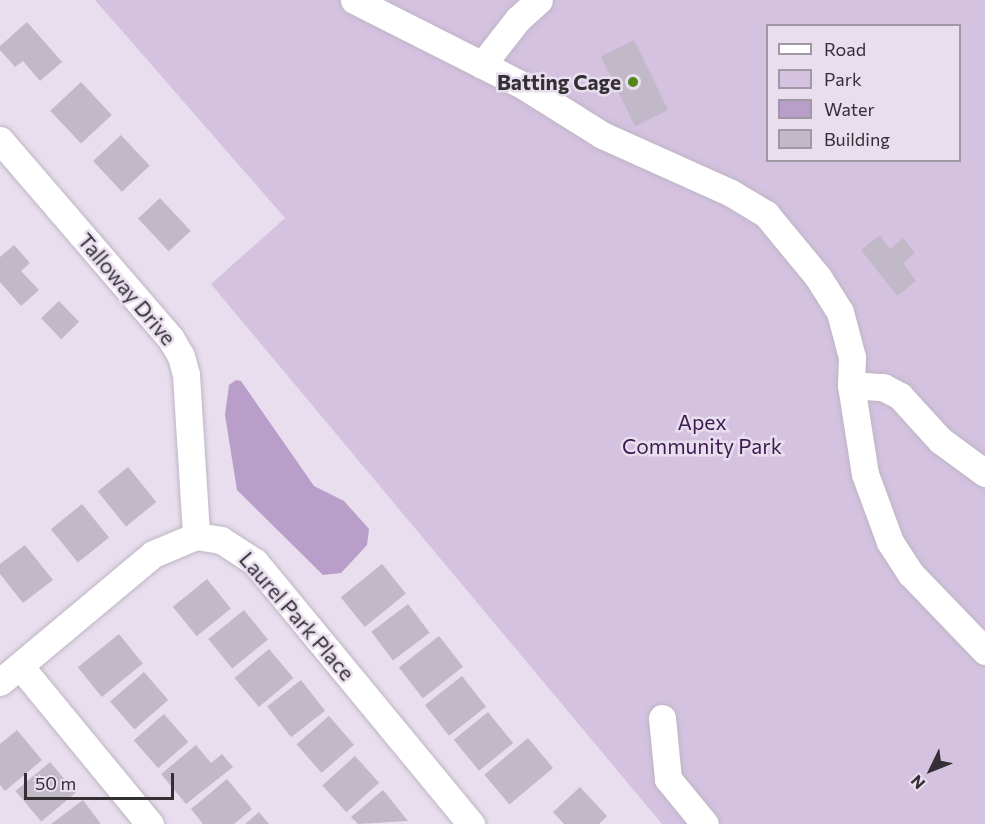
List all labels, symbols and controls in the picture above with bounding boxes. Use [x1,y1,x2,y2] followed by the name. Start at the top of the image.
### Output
[766,24,961,162] legend
[824,38,866,60] text: Road
[824,68,862,90] text: Park
[497,69,621,95] place label: Batting Cage
[626,75,640,89] marker: Batting Cage
[824,98,875,120] text: Water
[824,128,890,150] text: Building
[73,228,181,350] street label: Talloway Drive
[622,409,782,459] park label: Apex Community Park
[234,547,360,685] street label: Laurel Park Place
[901,740,961,800] north arrow
[27,761,177,799] scale bar
[35,772,76,794] text: 50 m
[906,772,929,793] text: N

